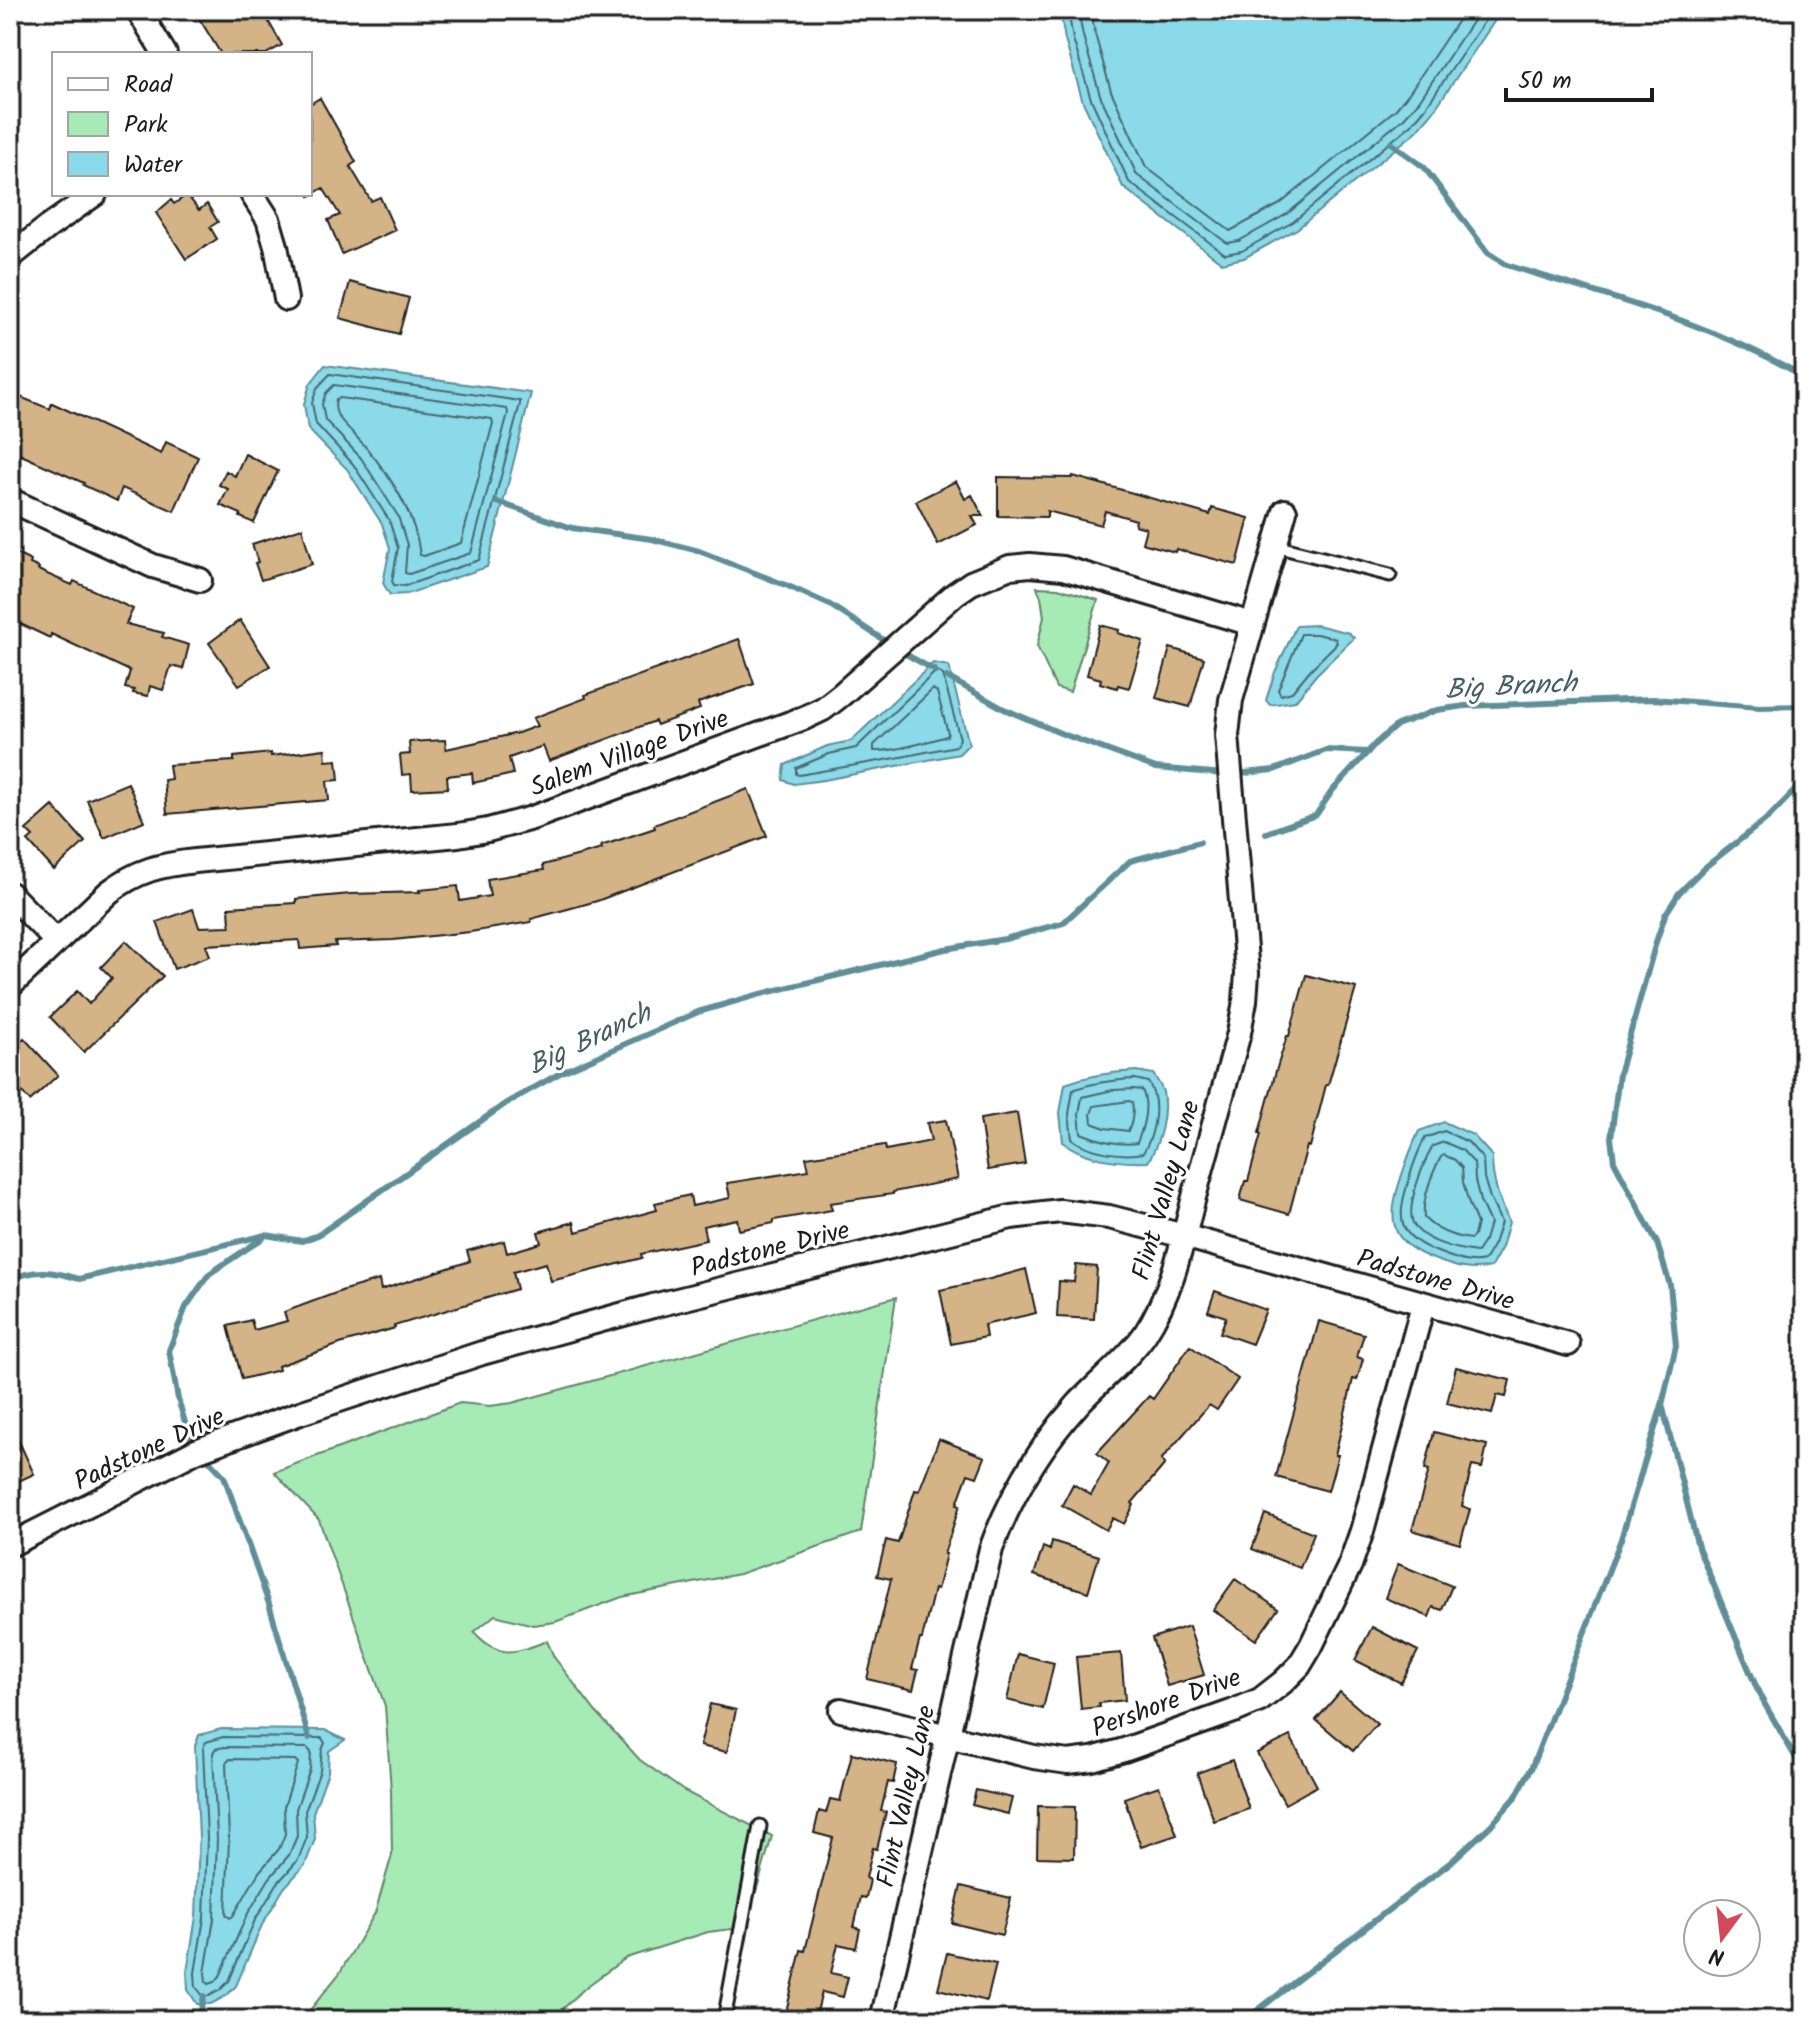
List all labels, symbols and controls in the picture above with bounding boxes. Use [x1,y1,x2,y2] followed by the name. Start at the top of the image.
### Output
[52,52,312,196] legend
[1506,52,1652,102] scale bar
[1518,62,1572,101] text: 50 m
[124,66,173,105] text: Road
[124,106,168,145] text: Park
[124,146,184,185] text: Water
[1444,661,1580,713] water label: Big Branch
[524,698,735,809] street label: Salem Village Drive
[521,991,661,1088] water label: Big Branch
[1121,1095,1213,1286] street label: Flint Valley Lane
[687,1210,855,1290] street label: Padstone Drive
[1352,1238,1520,1324] street label: Padstone Drive
[67,1396,233,1503] street label: Padstone Drive
[1086,1657,1248,1750] street label: Pershore Drive
[866,1701,948,1892] street label: Flint Valley Lane
[1682,1898,1762,1978] north arrow
[1706,1936,1729,1974] text: N

